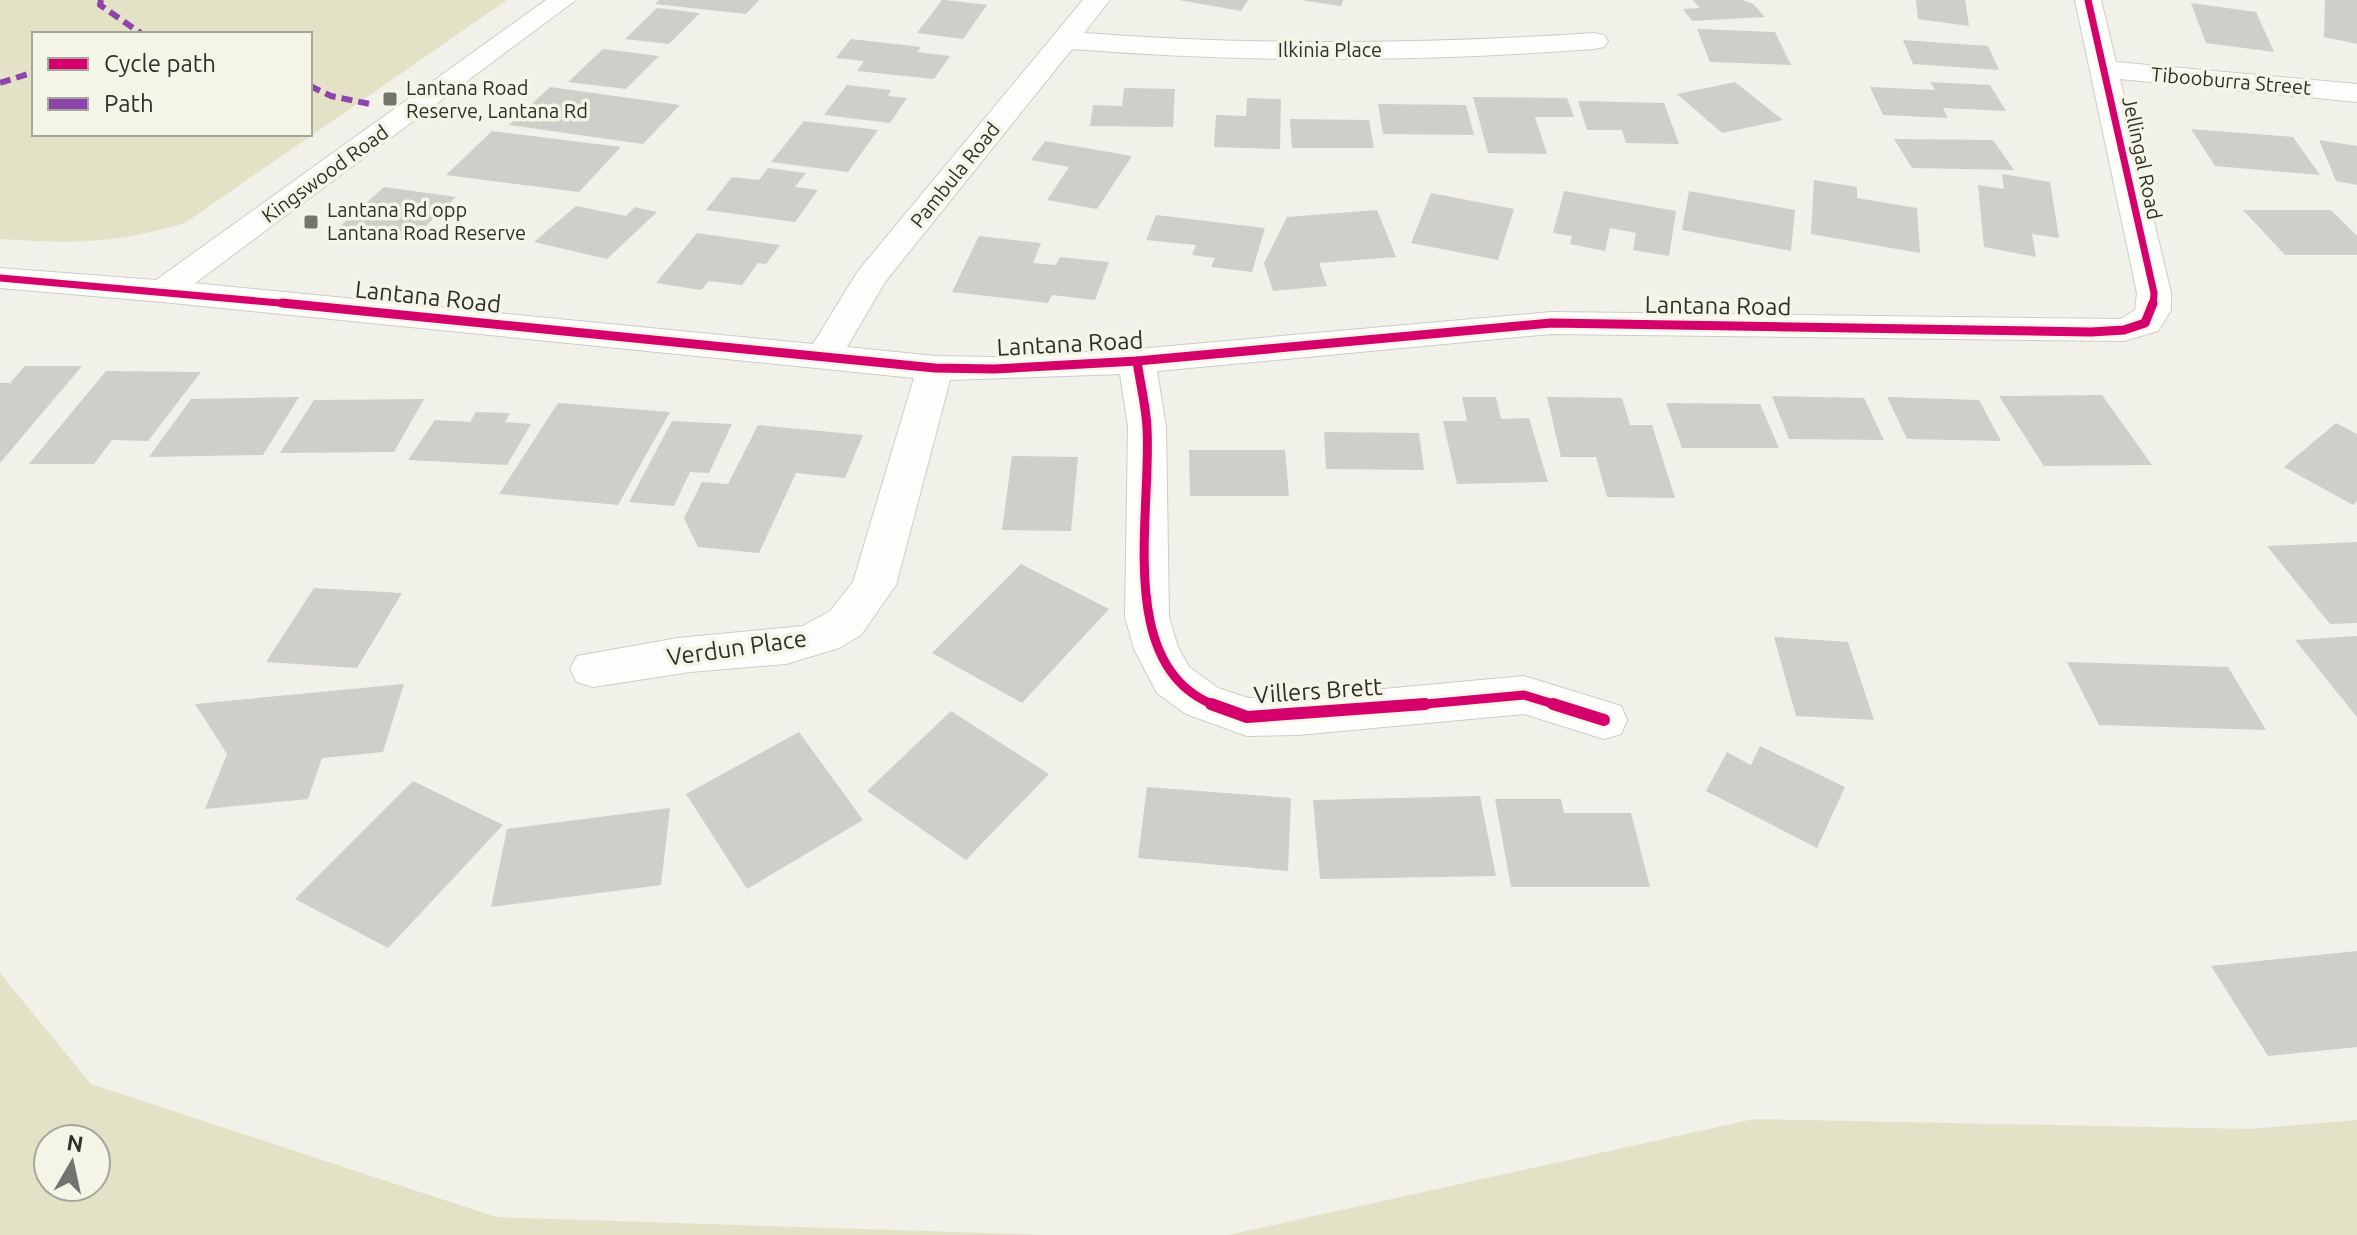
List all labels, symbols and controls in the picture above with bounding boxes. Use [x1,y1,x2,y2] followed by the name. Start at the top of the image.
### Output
[32,32,312,136] legend
[1278,38,1382,61] street label: Ilkinia Place
[104,50,216,77] text: Cycle path
[2150,62,2312,99] street label: Tibooburra Street
[406,76,588,122] place label: Lantana Road Reserve, Lantana Rd
[104,90,154,117] text: Path
[381,90,399,108] marker: Lantana Road Reserve, Lantana Rd
[2118,94,2167,222] street label: Jellingal Road
[905,117,1004,232] street label: Pambula Road
[257,120,392,227] street label: Kingswood Road
[327,198,526,244] place label: Lantana Rd opp Lantana Road Reserve
[302,213,320,231] marker: Lantana Rd opp Lantana Road Reserve
[354,275,502,318] street label: Lantana Road
[1644,291,1792,320] street label: Lantana Road
[996,326,1144,361] street label: Lantana Road
[665,624,809,671] street label: Verdun Place
[1253,672,1384,708] street label: Villers Brett
[32,1123,112,1203] north arrow
[65,1129,85,1156] text: N

